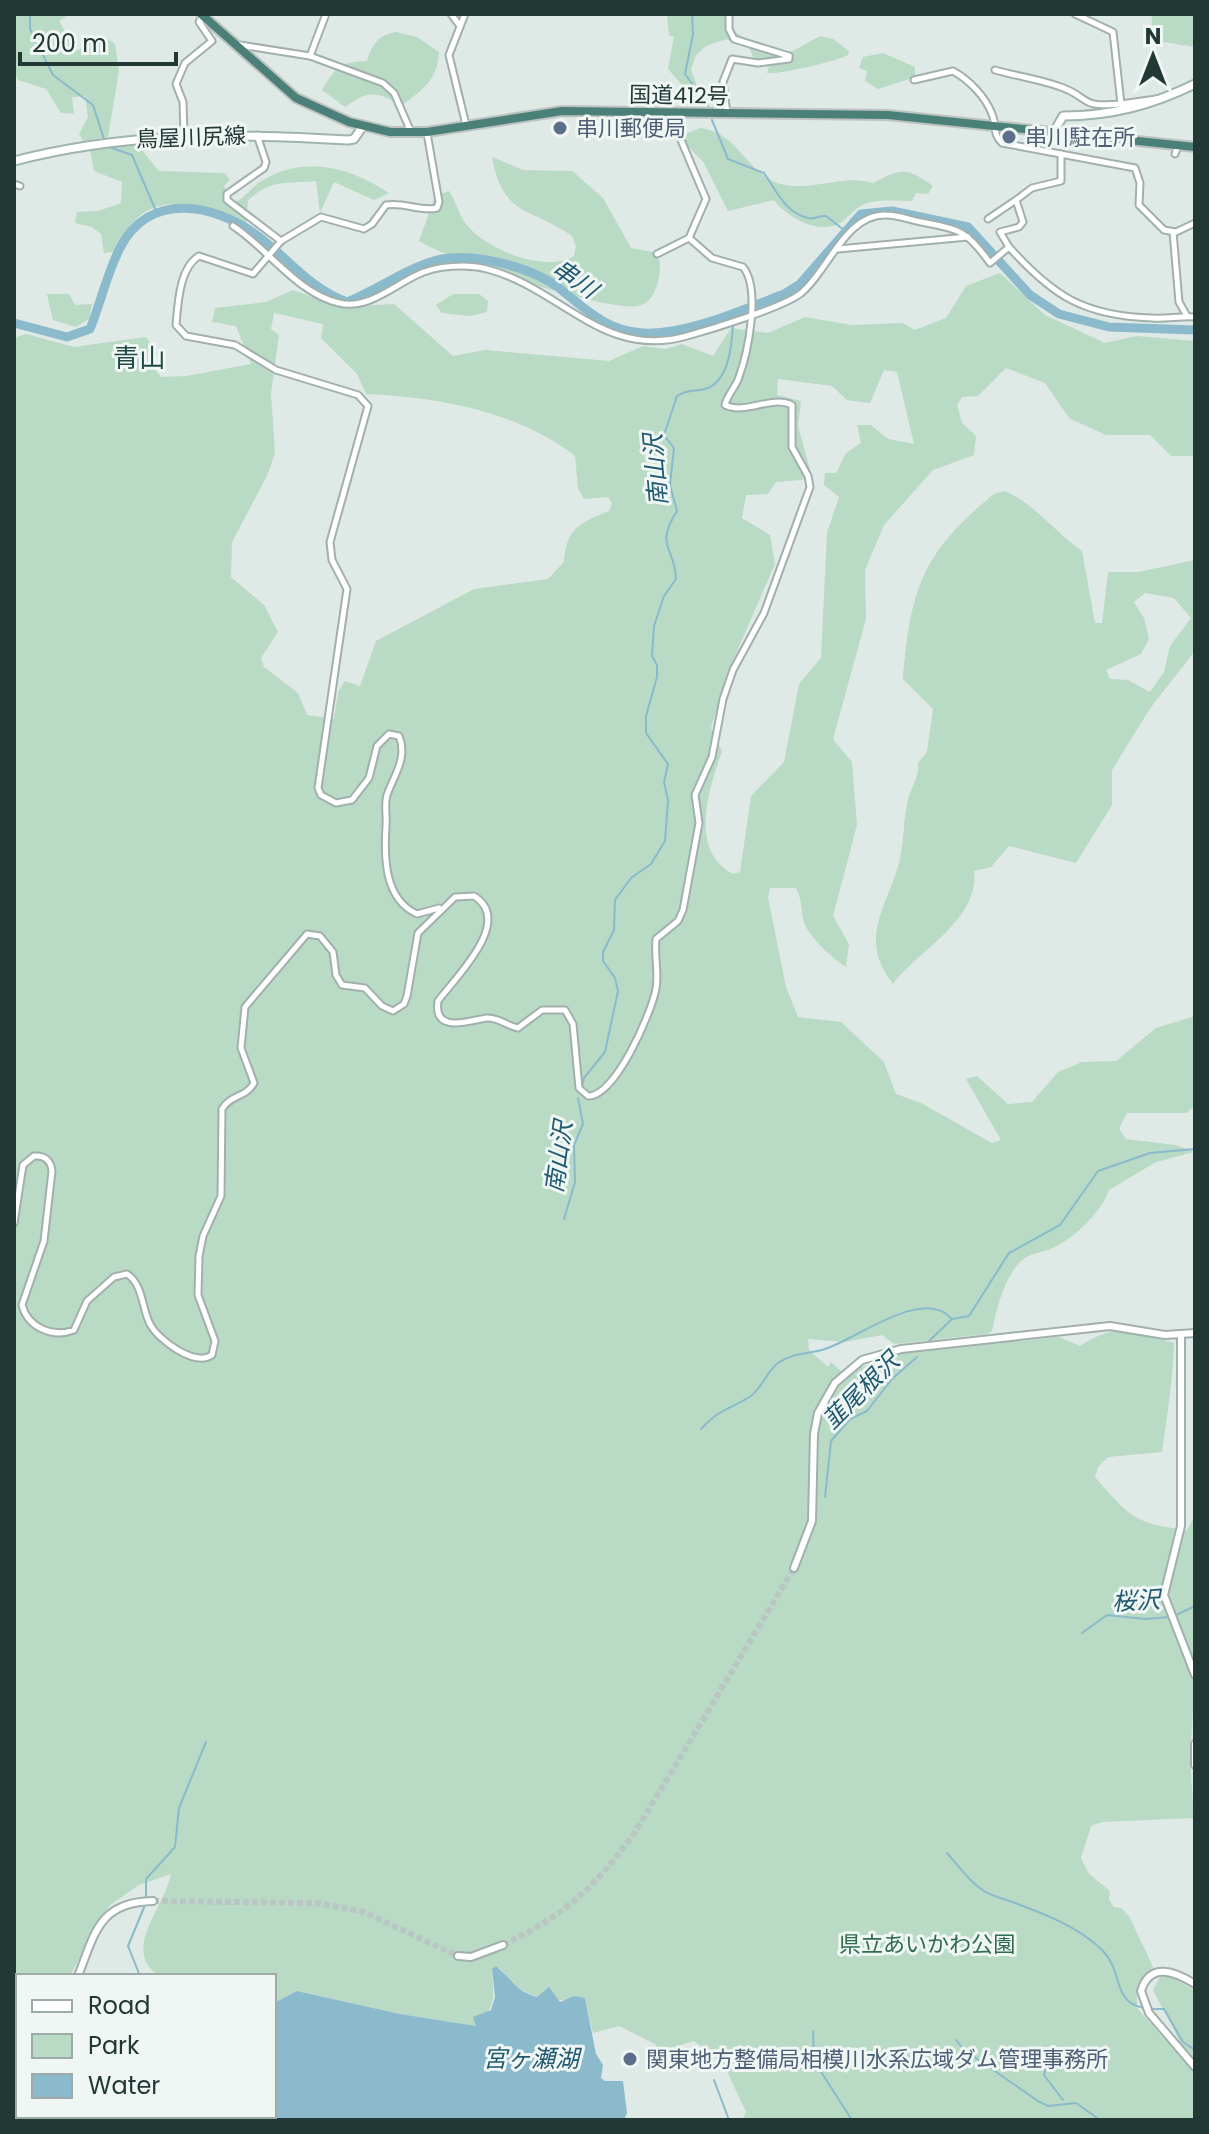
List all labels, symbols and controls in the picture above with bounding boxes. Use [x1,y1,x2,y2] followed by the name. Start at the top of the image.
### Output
[20,16,176,66] scale bar
[1113,16,1193,96] north arrow
[1145,21,1161,52] text: N
[32,27,107,60] text: 200 m
[629,79,729,112] street label: 国道412号
[576,113,686,144] place label: 串川郵便局
[551,119,569,137] marker: 串川郵便局
[136,120,247,155] street label: 鳥屋川尻線
[1025,122,1135,153] place label: 串川駐在所
[1000,128,1018,146] marker: 串川駐在所
[546,251,607,308] water label: 串川
[113,340,165,376] district label: 青山
[636,430,675,507] water label: 南山沢
[537,1116,580,1195] water label: 南山沢
[815,1343,908,1436] water label: 韮尾根沢
[1111,1583,1164,1618] water label: 桜沢
[839,1929,1015,1960] park label: 県立あいかわ公園
[16,1974,276,2118] legend
[88,1989,150,2022] text: Road
[88,2029,140,2062] text: Park
[483,2042,583,2075] water label: 宮ヶ瀬湖
[646,2044,1108,2075] place label: 関東地方整備局相模川水系広域ダム管理事務所
[621,2050,639,2068] marker: 関東地方整備局相模川水系広域ダム管理事務所
[88,2069,160,2102] text: Water

